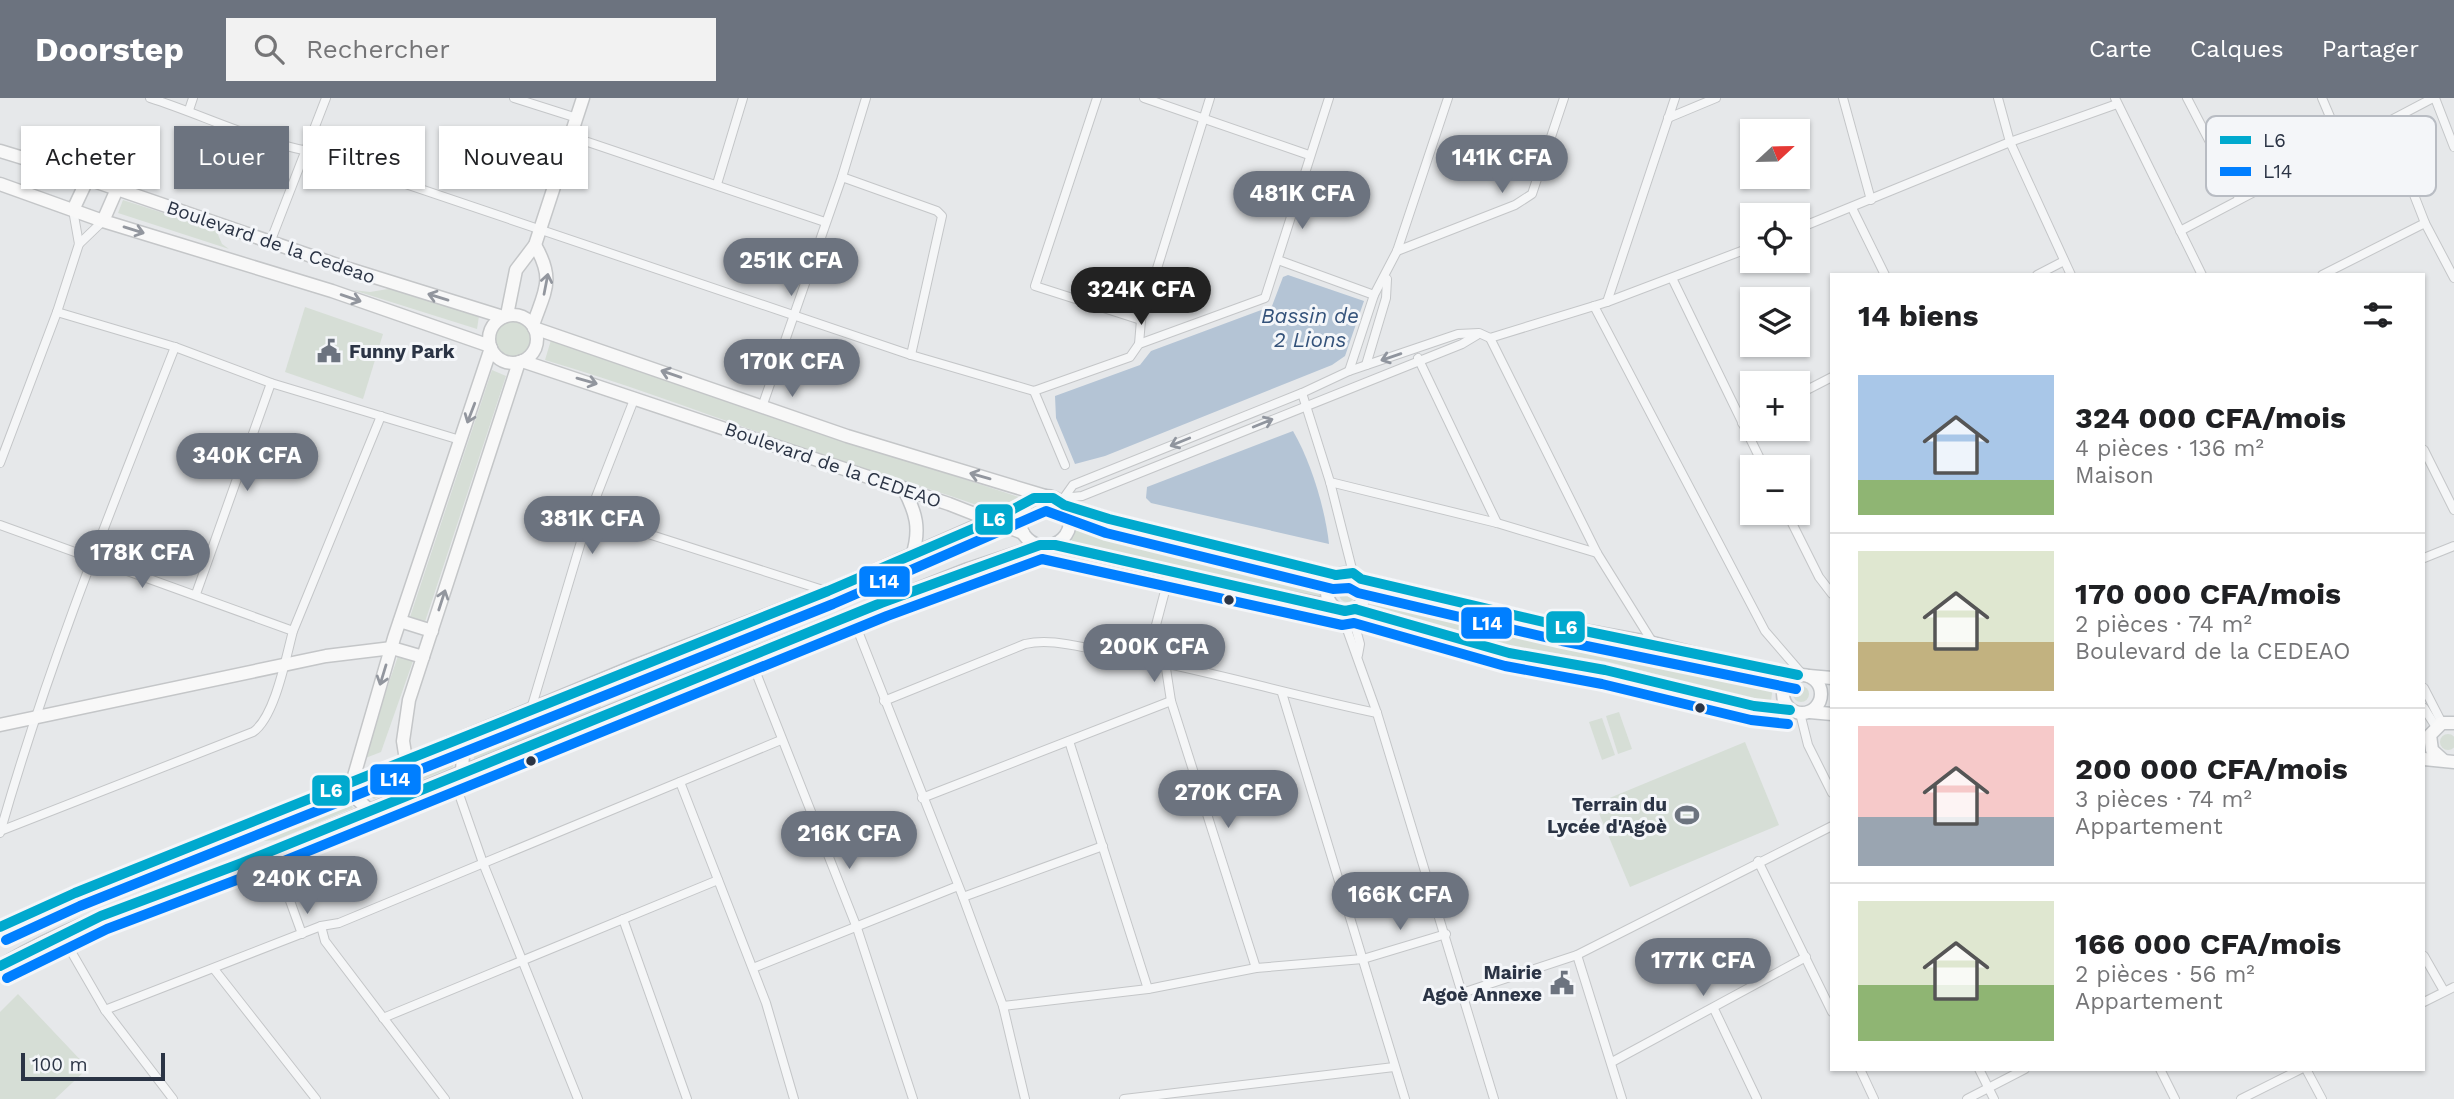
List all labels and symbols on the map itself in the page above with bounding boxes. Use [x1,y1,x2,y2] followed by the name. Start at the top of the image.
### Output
[2206,116,2436,196] legend
[1740,119,1810,189] north arrow
[2263,129,2286,152] text: L6
[1430,136,1574,195] pin: 141K CFA
[2263,160,2292,183] text: L14
[1230,172,1374,231] pin: 481K CFA
[164,195,378,289] street label: Boulevard de la Cedeao
[123,224,145,237] one-way arrow
[719,238,863,298] pin: 251K CFA
[1069,268,1213,327] pin: 324K CFA
[540,274,553,296] one-way arrow
[427,290,449,303] one-way arrow
[339,293,361,305] one-way arrow
[1261,303,1359,352] water label: Bassin de 2 Lions
[315,337,343,365] public building icon: Funny Park
[349,340,455,363] place label: Funny Park
[720,340,864,399] pin: 170K CFA
[1380,352,1402,364] one-way arrow
[660,367,682,379] one-way arrow
[576,376,598,389] one-way arrow
[463,402,476,424] one-way arrow
[1252,416,1274,429] one-way arrow
[722,417,944,513] street label: Boulevard de la CEDEAO
[175,434,319,493] pin: 340K CFA
[1169,437,1191,450] one-way arrow
[969,469,992,482] one-way arrow
[520,496,664,556] pin: 381K CFA
[974,503,1014,536] line badge: L6
[983,508,1006,531] text: L6
[70,531,214,590] pin: 178K CFA
[858,565,911,598] line badge: L14
[869,570,899,593] text: L14
[437,589,449,611] one-way arrow
[1222,593,1236,607] unlabelled marker
[1460,606,1513,640] line badge: L14
[1545,610,1586,644] line badge: L6
[1472,612,1502,635] text: L14
[1555,616,1578,639] text: L6
[1082,624,1226,684] pin: 200K CFA
[376,664,389,686] one-way arrow
[1693,701,1707,715] unlabelled marker
[524,754,538,768] unlabelled marker
[369,763,422,796] line badge: L14
[380,768,410,791] text: L14
[1156,770,1300,830] pin: 270K CFA
[311,774,351,807] line badge: L6
[320,779,343,802] text: L6
[1547,793,1667,838] place label: Terrain du Lycée d'Agoè
[1673,801,1701,829] sports icon: Terrain du Lycée d'Agoè
[777,812,921,871] pin: 216K CFA
[235,856,379,916] pin: 240K CFA
[1328,872,1472,932] pin: 166K CFA
[1631,939,1775,998] pin: 177K CFA
[1422,961,1542,1006] place label: Mairie Agoè Annexe
[1548,969,1576,997] public building icon: Mairie Agoè Annexe
[21,1050,164,1082] scale bar

